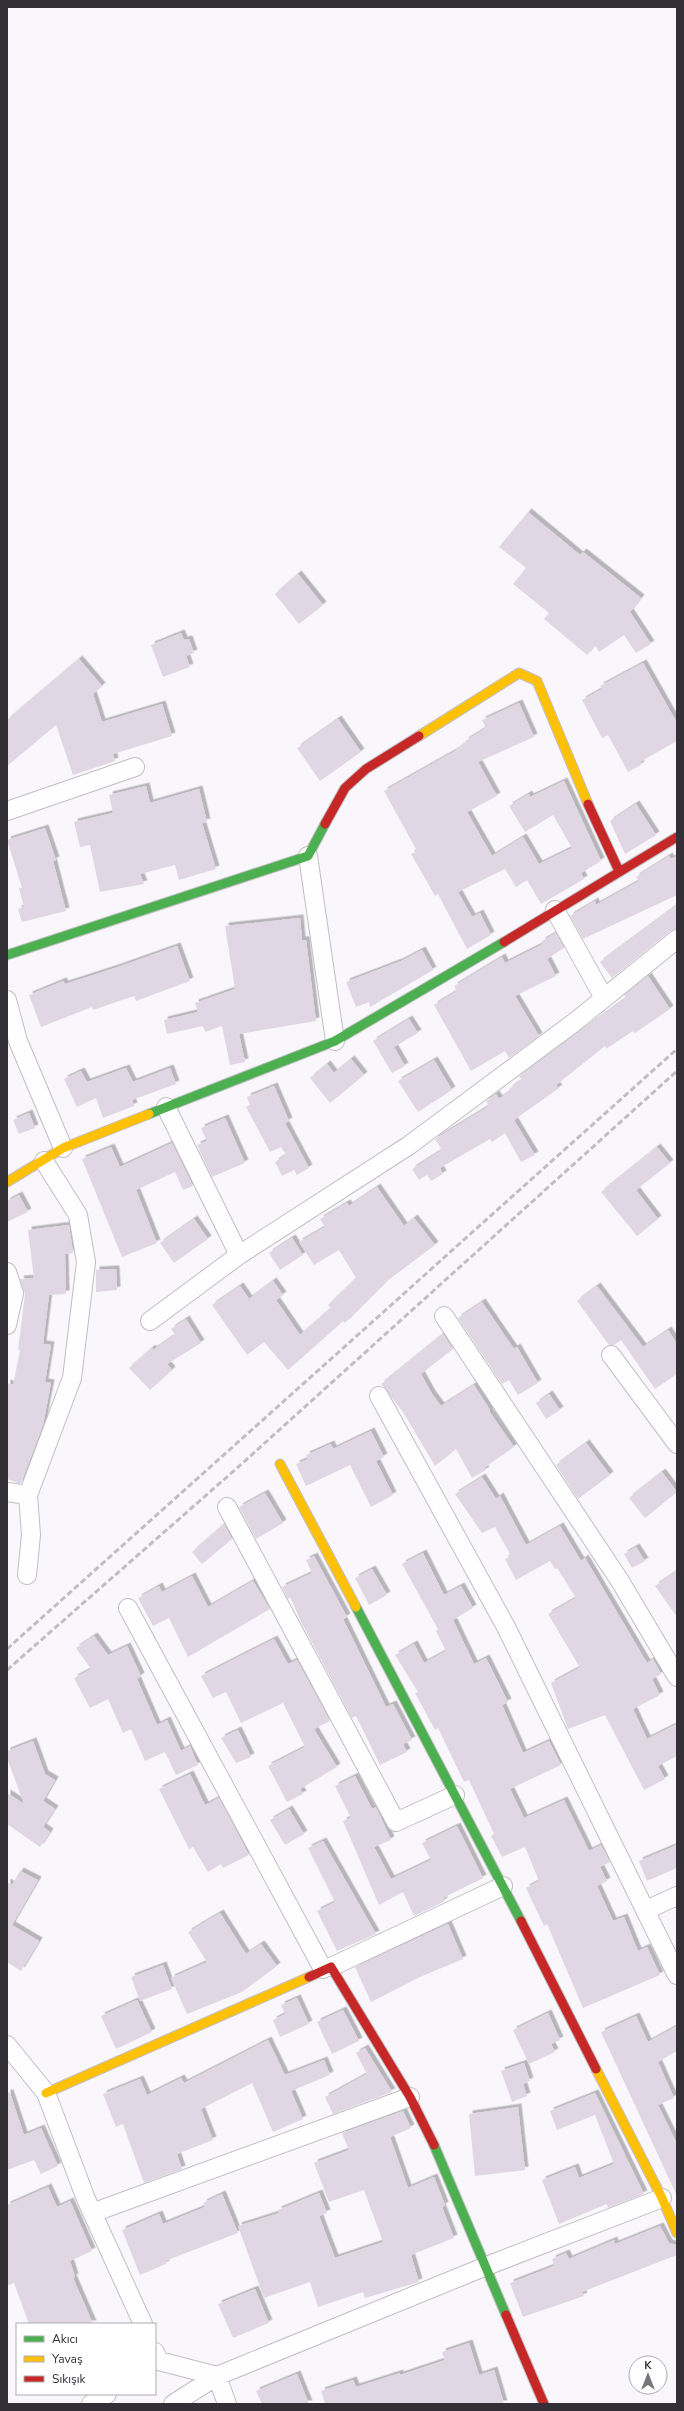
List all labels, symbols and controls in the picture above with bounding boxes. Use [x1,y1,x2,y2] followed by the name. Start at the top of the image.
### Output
[16,2323,156,2395] legend
[52,2331,78,2347] text: Akıcı
[51,2351,83,2367] text: Yavaş
[628,2355,668,2395] north arrow
[644,2358,652,2373] text: K
[52,2371,87,2387] text: Sıkışık

